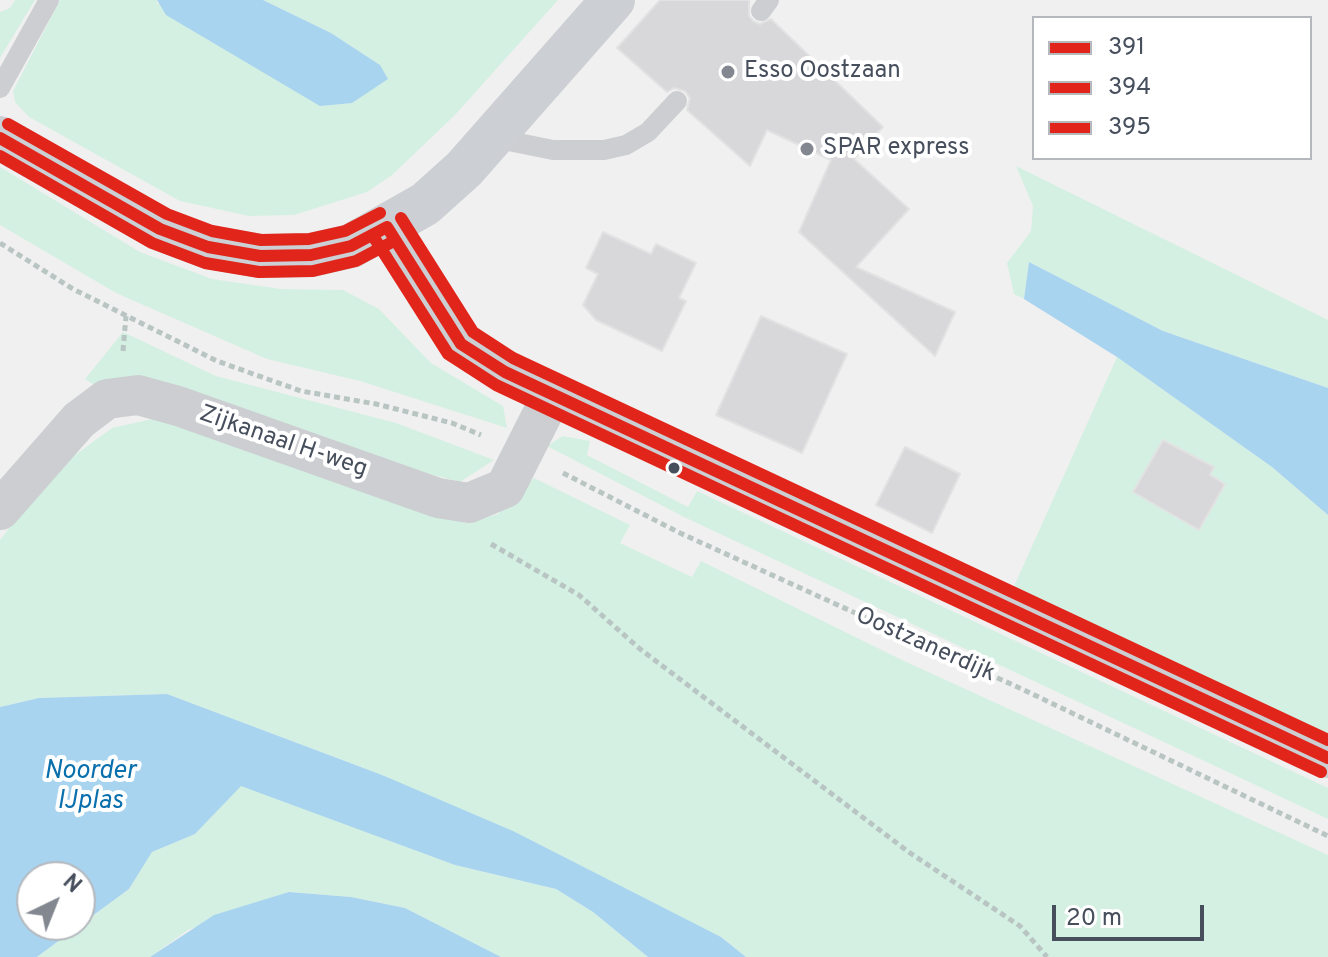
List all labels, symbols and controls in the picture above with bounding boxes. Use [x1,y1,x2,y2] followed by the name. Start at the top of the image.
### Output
[1032,16,1312,160] legend
[1108,33,1145,63] text: 391
[744,58,901,86] place label: Esso Oostzaan
[719,63,737,81] marker: Esso Oostzaan
[1108,73,1151,103] text: 394
[1108,113,1151,143] text: 395
[823,135,970,163] place label: SPAR express
[798,140,816,158] marker: SPAR express
[195,401,371,485] street label: Zijkanaal H-weg
[666,460,682,476] unlabelled marker
[851,602,999,690] street label: Oostzanerdijk
[44,757,136,818] water label: Noorder IJplas
[16,861,96,941] north arrow
[56,869,86,900] text: N
[1056,889,1208,939] scale bar
[1066,904,1122,934] text: 20 m

